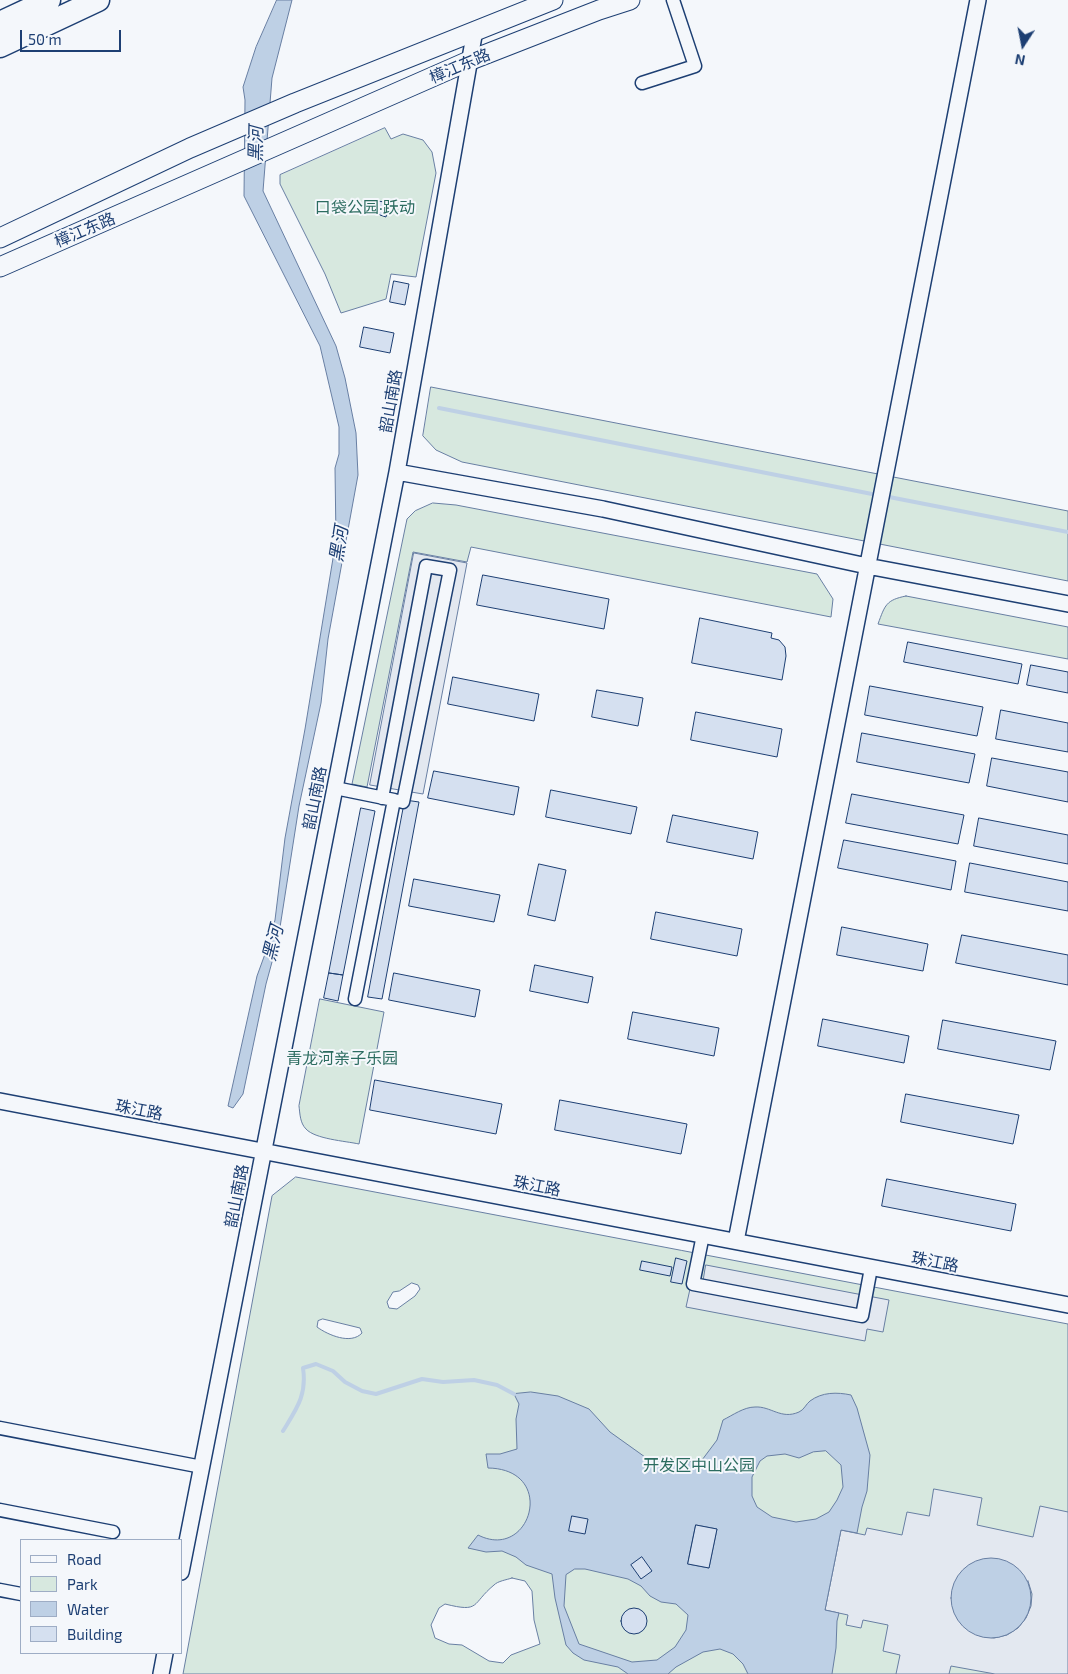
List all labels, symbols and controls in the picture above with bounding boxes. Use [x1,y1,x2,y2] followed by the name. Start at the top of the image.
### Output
[22,20,124,52] scale bar
[998,20,1048,70] north arrow
[28,30,62,48] text: 50 m
[427,45,493,87] street label: 樟江东路
[1013,51,1027,70] text: N
[245,126,267,162] water label: 黑河
[315,198,415,218] park label: 口袋公园·跃动
[52,209,118,251] street label: 樟江东路
[376,368,406,434] street label: 韶山南路
[326,525,352,563] water label: 黑河
[299,765,331,831] street label: 韶山南路
[258,923,288,963] water label: 黑河
[286,1049,398,1069] park label: 青龙河亲子乐园
[114,1096,164,1124] street label: 珠江路
[221,1163,253,1229] street label: 韶山南路
[512,1172,562,1200] street label: 珠江路
[910,1248,960,1276] street label: 珠江路
[643,1456,755,1476] park label: 开发区中山公园
[20,1539,182,1654] legend
[67,1550,102,1568] text: Road
[67,1575,98,1593] text: Park
[67,1600,109,1618] text: Water
[67,1625,122,1643] text: Building

